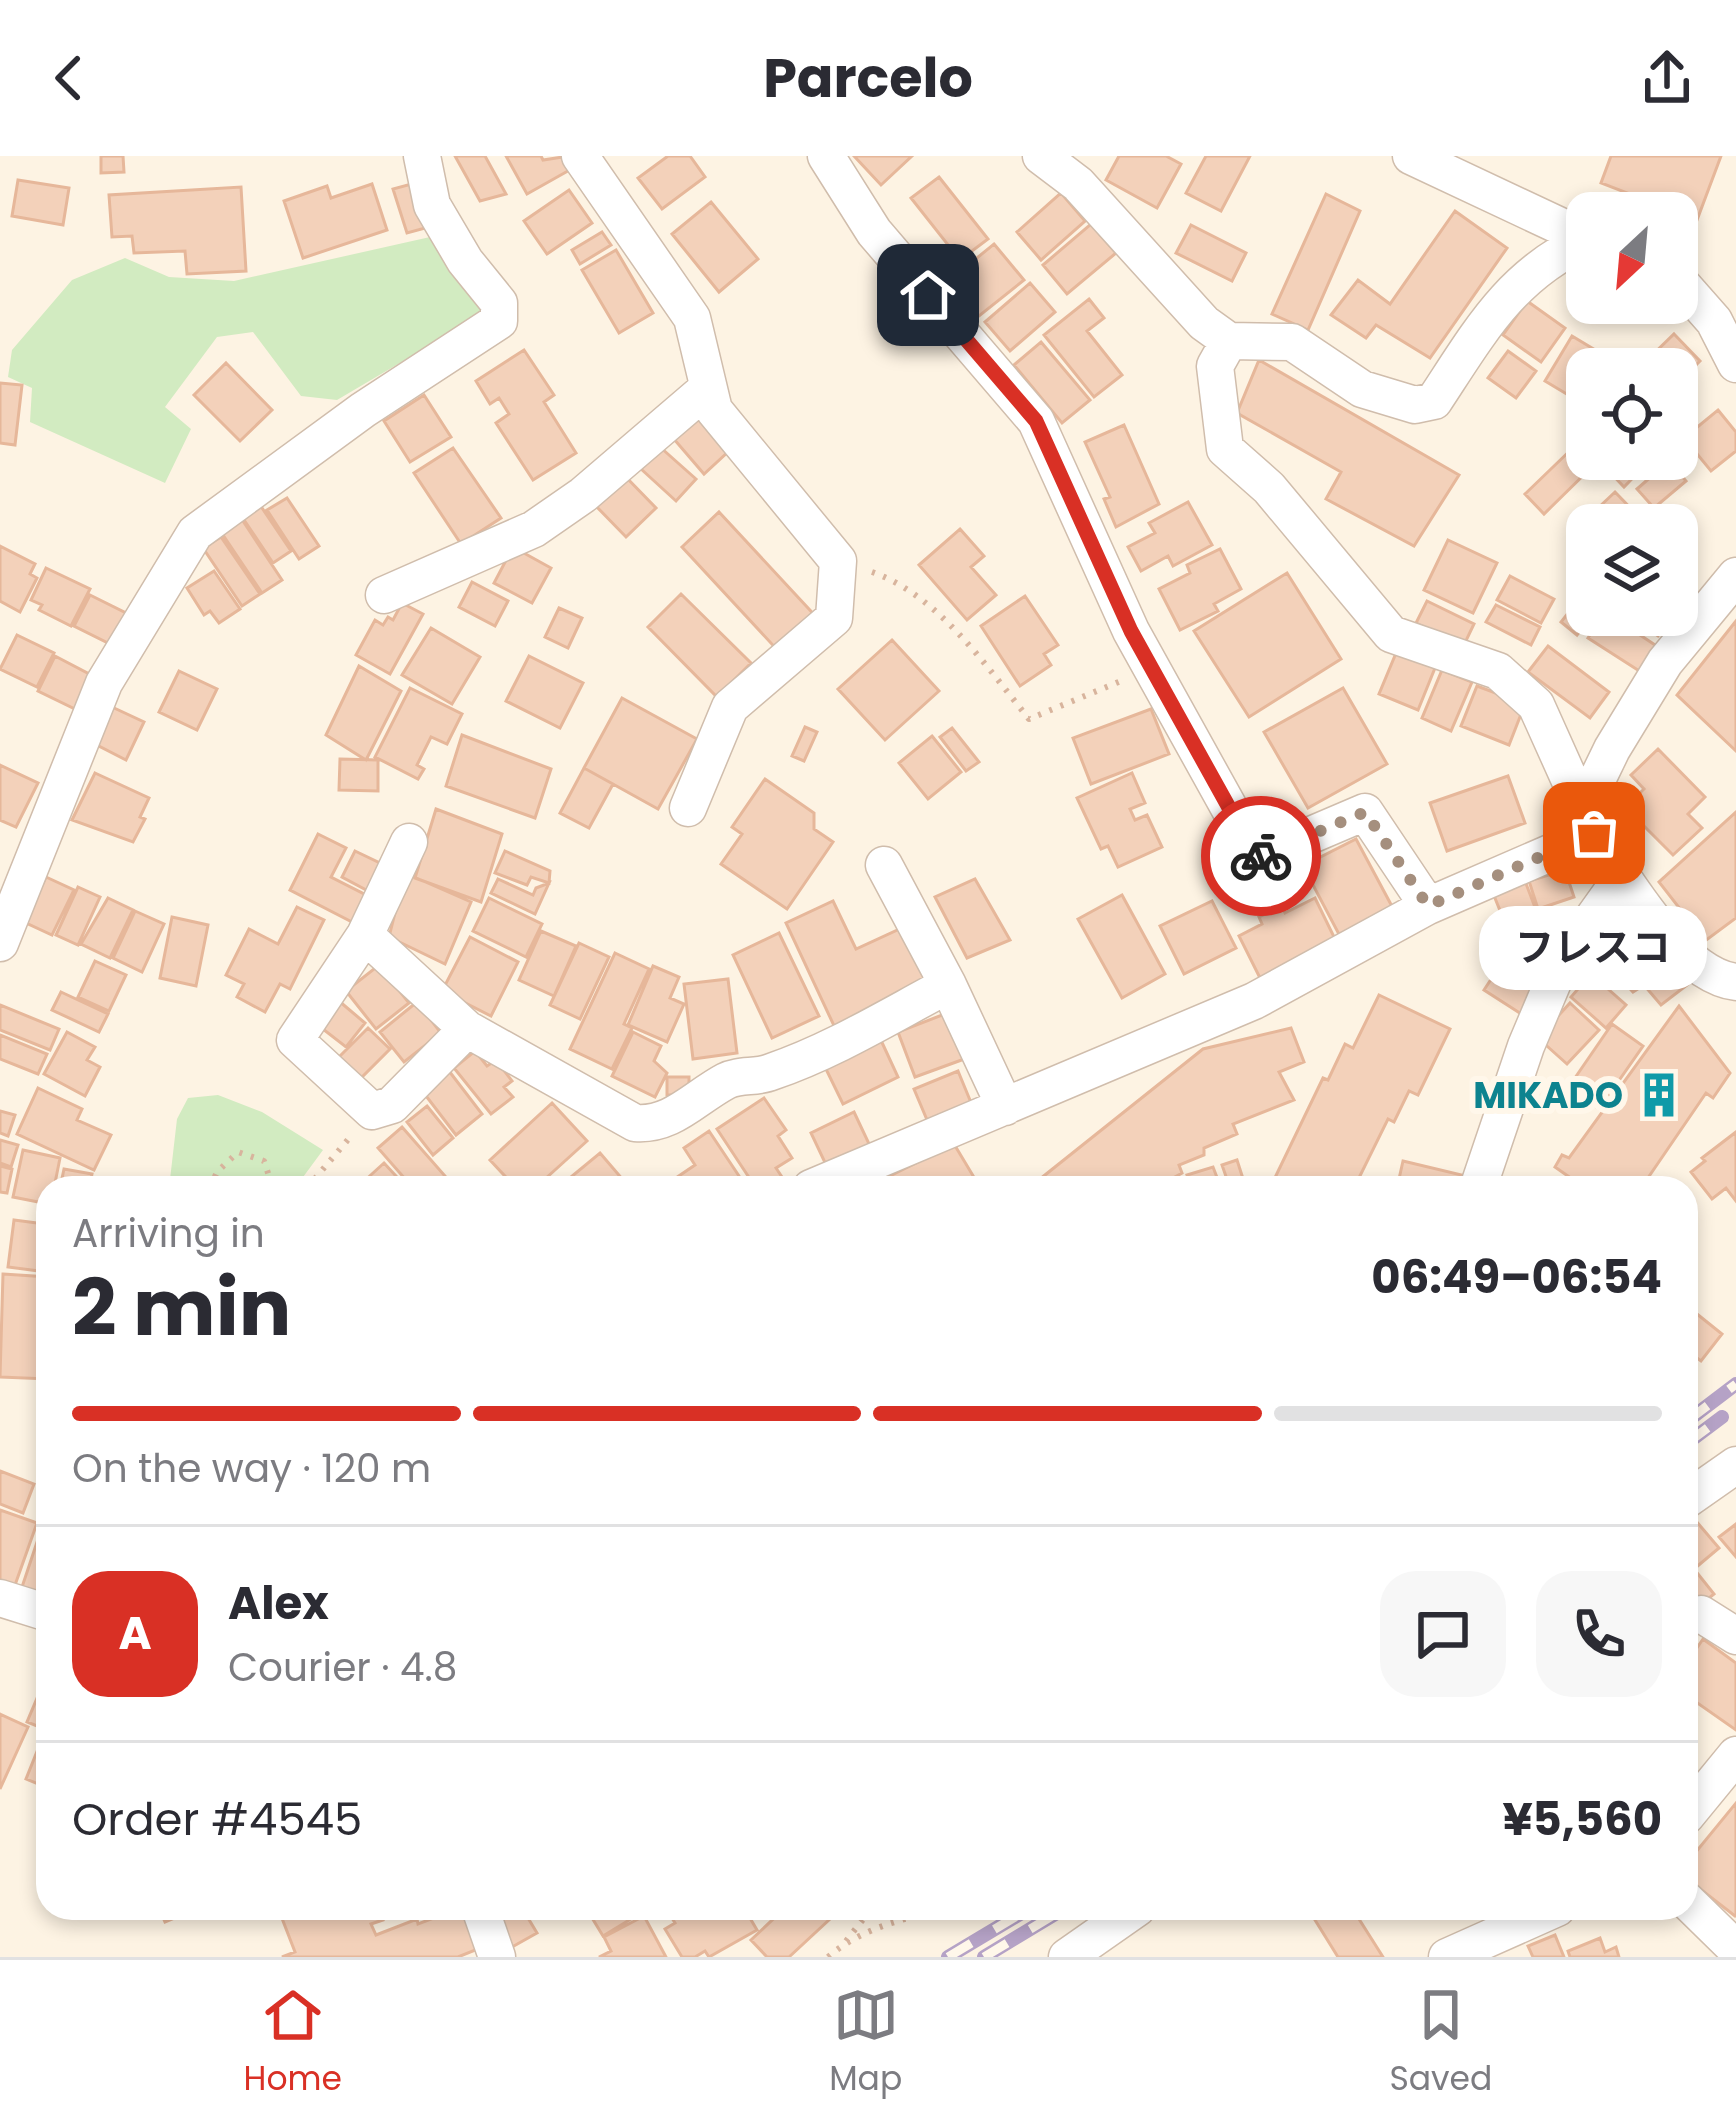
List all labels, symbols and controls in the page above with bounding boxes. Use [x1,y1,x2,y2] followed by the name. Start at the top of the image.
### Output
[763,40,973,116] text: Parcelo
[36,45,102,111] icon: back
[1634,45,1700,111] icon: share
[1566,192,1698,324] north arrow
[1566,192,1698,636] map controls
[877,244,979,346] pin
[895,262,961,328] icon: home
[1566,348,1698,480] button: locate
[1566,504,1698,636] button: layers
[1543,782,1645,884] pin
[1201,796,1321,916] courier
[1561,800,1627,866] icon: bag
[1228,823,1294,889] icon: bike
[1480,905,1708,989] callout: フレスコ
[1515,920,1671,975] text: フレスコ
[1473,1070,1623,1121] place label: MIKADO
[1634,1070,1684,1120] building icon: MIKADO
[72,1206,265,1261] text: Arriving in
[1371,1246,1662,1309] text: 06:49–06:54
[72,1253,291,1362] text: 2 min
[72,1441,431,1496] text: On the way · 120 m
[1380,1571,1506,1697] button: chat
[1536,1571,1662,1697] button: phone
[228,1572,329,1635] text: Alex
[118,1602,152,1665] text: A
[228,1640,457,1695] text: Courier · 4.8
[72,1788,362,1851] text: Order #4545
[1502,1788,1662,1851] text: ¥5,560
[244,1982,342,2104] tab: Home
[829,1982,902,2104] tab: Map
[1389,1982,1492,2104] tab: Saved

